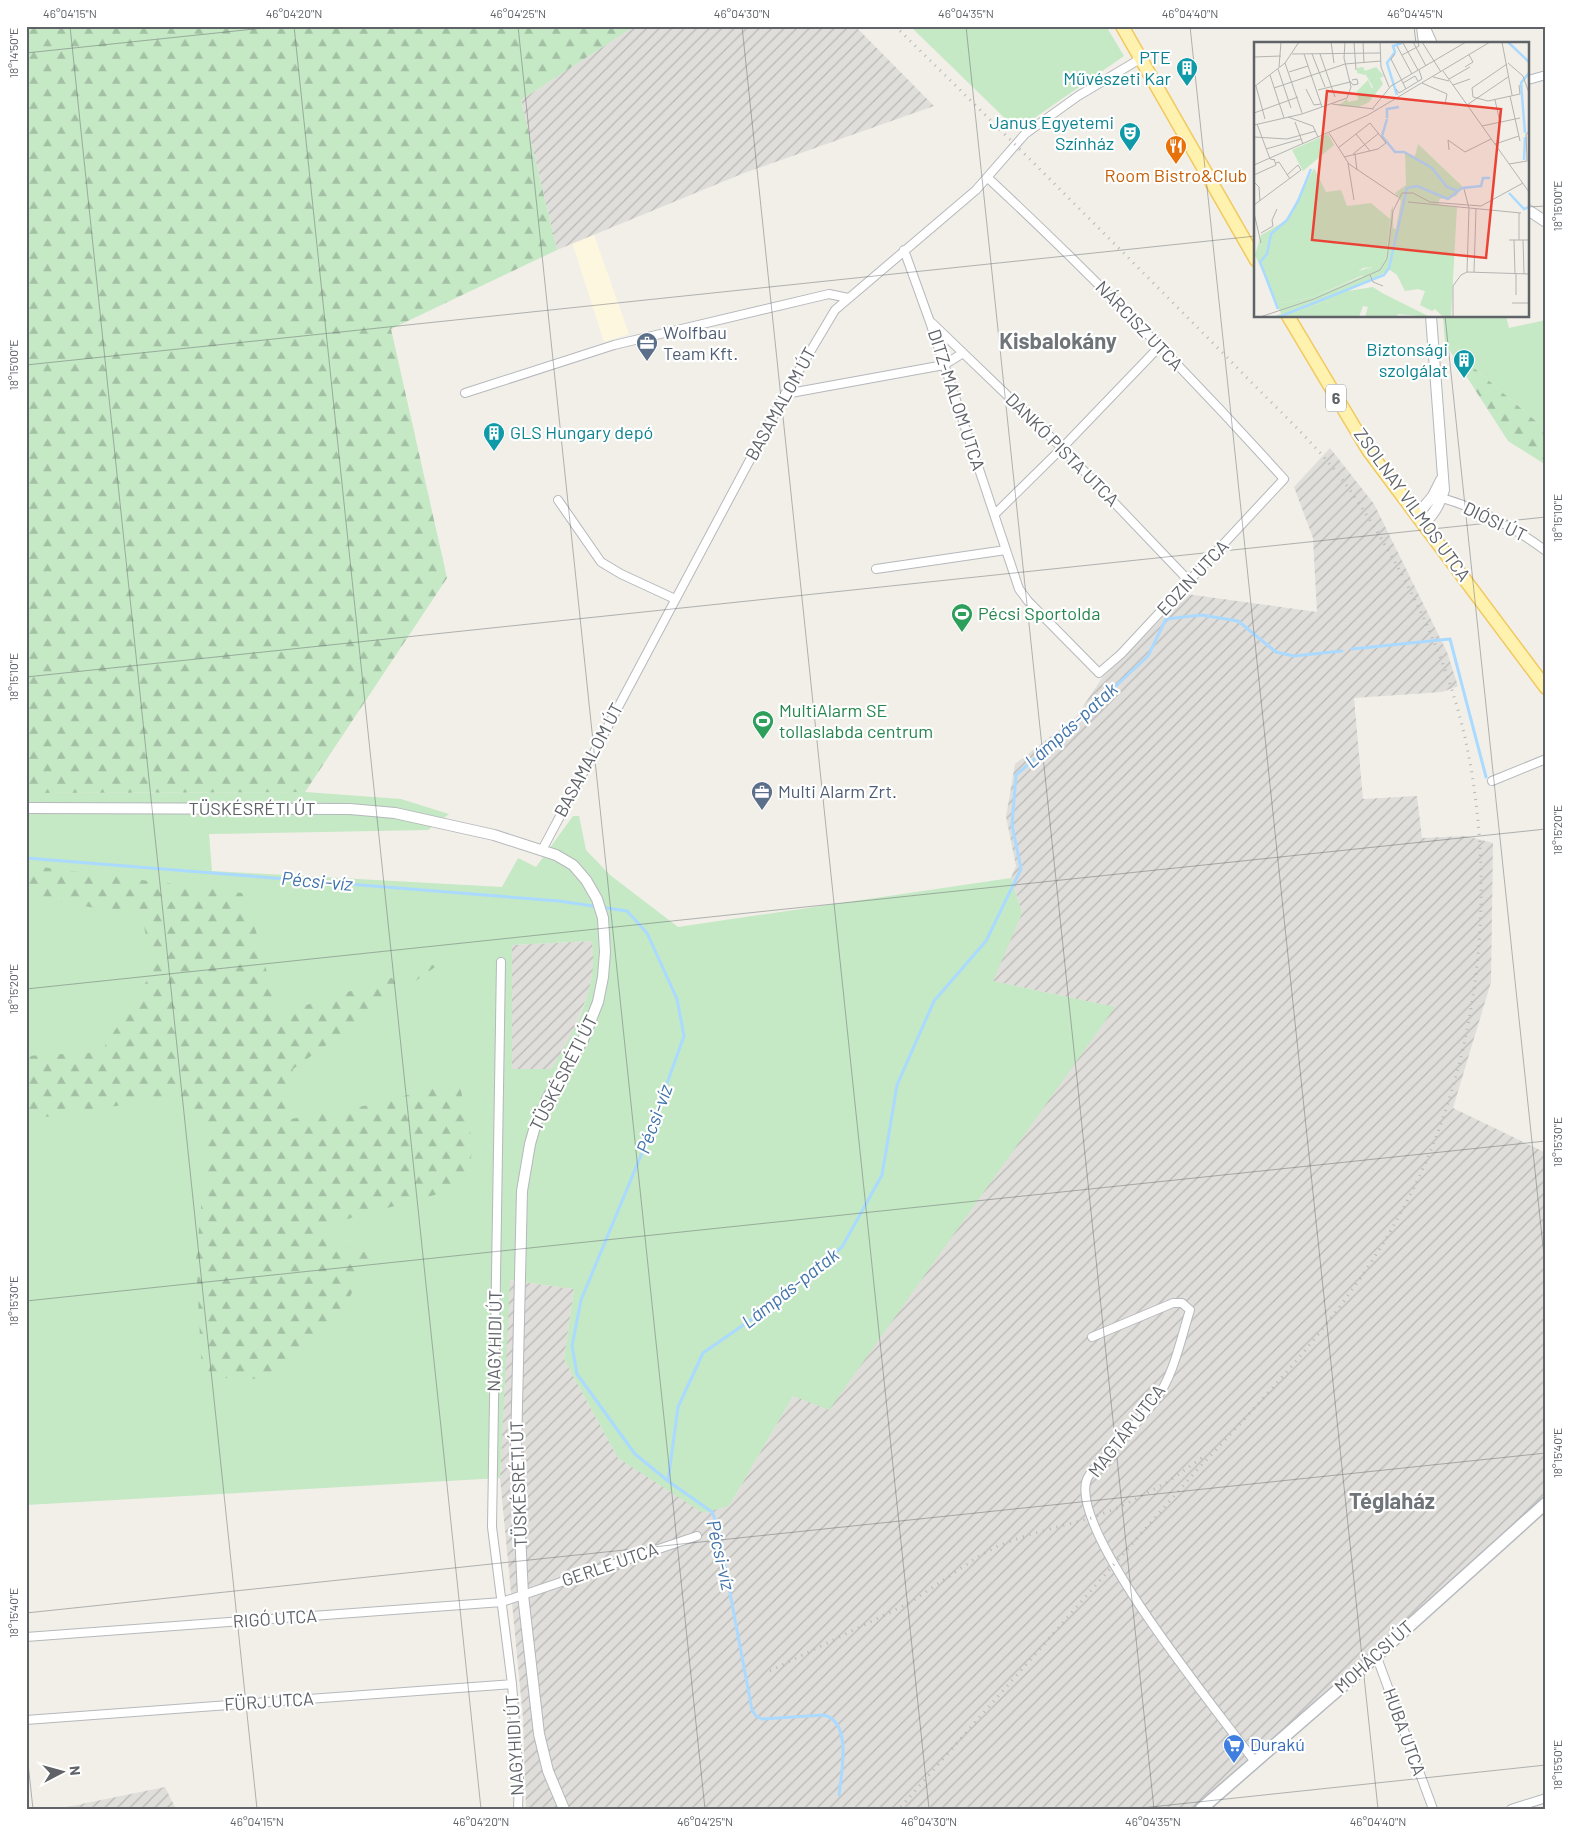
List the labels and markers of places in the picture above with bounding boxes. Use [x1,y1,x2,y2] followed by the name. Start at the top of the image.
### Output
[1063,46,1171,89] place label: PTE Művészeti Kar
[1175,56,1199,87] building icon: PTE Művészeti Kar
[989,111,1114,154] place label: Janus Egyetemi Színház
[1118,121,1142,152] theatre icon: Janus Egyetemi Színház
[1164,134,1188,165] restaurant icon: Room Bistro&Club
[1105,164,1247,186] place label: Room Bistro&Club
[663,321,738,364] place label: Wolfbau Team Kft.
[635,331,659,362] office icon: Wolfbau Team Kft.
[1366,338,1448,381] place label: Biztonsági szolgálat
[1452,348,1476,379] building icon: Biztonsági szolgálat
[482,421,506,452] building icon: GLS Hungary depó
[510,421,653,443] place label: GLS Hungary depó
[950,602,974,633] sports icon: Pécsi Sportolda
[978,602,1100,624] place label: Pécsi Sportolda
[779,699,933,742] place label: MultiAlarm SE tollaslabda centrum
[751,709,775,740] sports icon: MultiAlarm SE tollaslabda centrum
[750,780,774,811] office icon: Multi Alarm Zrt.
[778,780,897,802] place label: Multi Alarm Zrt.
[1222,1733,1246,1764] supermarket icon: Durakú
[1250,1733,1305,1755] place label: Durakú

